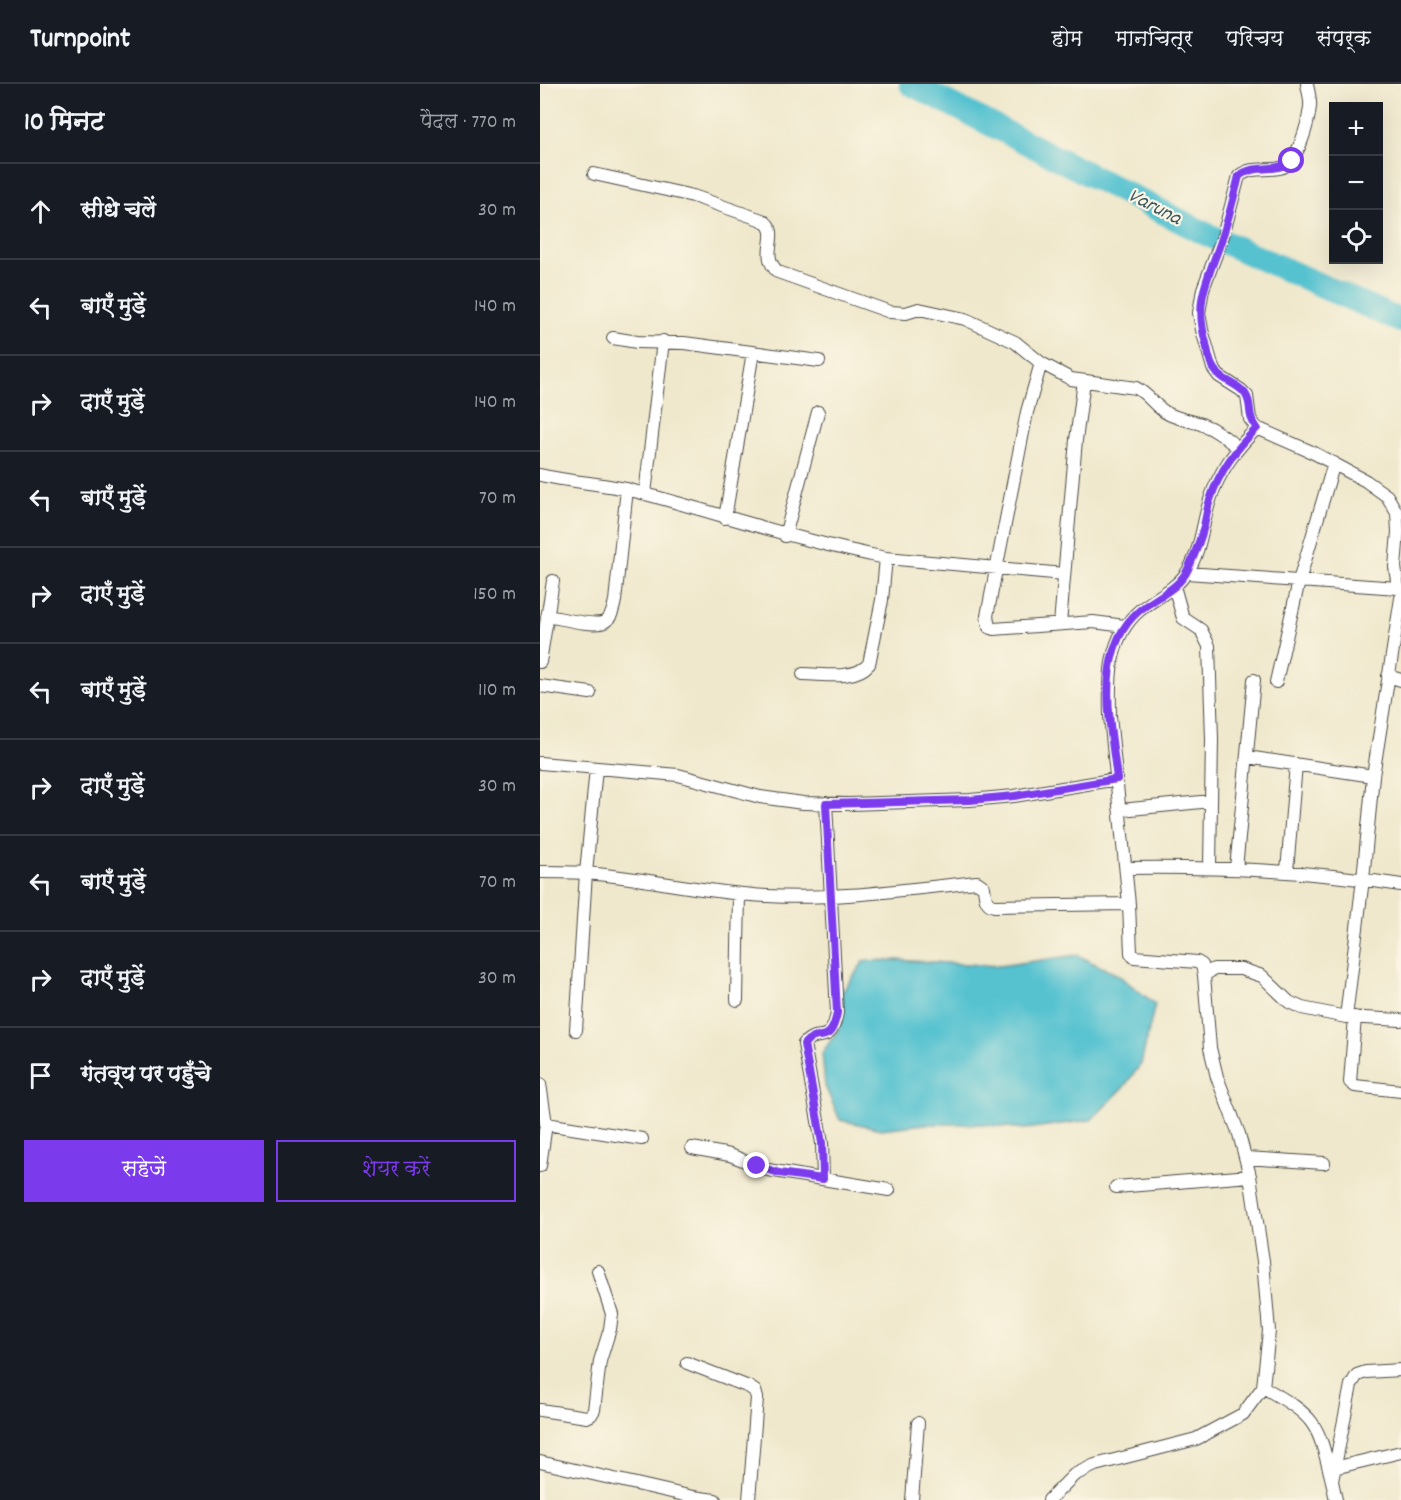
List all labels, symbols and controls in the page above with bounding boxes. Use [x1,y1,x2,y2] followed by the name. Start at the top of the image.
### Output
[30,21,130,61] text: Turnpoint
[1051,26,1082,56] text: होम
[1115,26,1193,56] text: मानचित्र
[1226,26,1283,56] text: परिचय
[1316,26,1371,56] text: संपर्क
[1329,102,1383,264] map controls
[1329,102,1383,156] button: +
[24,105,105,142] text: 10 मिनट
[421,109,516,137] text: पैदल · 770 m
[1278,147,1304,173] route start
[1329,156,1383,210] button: −
[1122,182,1187,235] water label: Varuna
[24,195,57,228] icon: ahead
[81,196,156,227] text: सीधे चलें
[478,197,516,225] text: 30 m
[1329,210,1383,264] button: locate
[24,291,57,324] icon: left
[81,292,146,323] text: बाएँ मुड़ें
[474,293,516,321] text: 140 m
[24,387,57,420] icon: right
[81,388,145,419] text: दाएँ मुड़ें
[474,389,516,417] text: 140 m
[24,483,57,516] icon: left
[81,484,146,515] text: बाएँ मुड़ें
[479,485,516,513] text: 70 m
[24,579,57,612] icon: right
[81,580,145,611] text: दाएँ मुड़ें
[473,581,516,609] text: 150 m
[24,675,57,708] icon: left
[81,676,146,707] text: बाएँ मुड़ें
[478,677,516,705] text: 110 m
[24,771,57,804] icon: right
[81,772,145,803] text: दाएँ मुड़ें
[478,773,516,801] text: 30 m
[24,867,57,900] icon: left
[81,868,146,899] text: बाएँ मुड़ें
[479,869,516,897] text: 70 m
[24,963,57,996] icon: right
[81,964,145,995] text: दाएँ मुड़ें
[478,965,516,993] text: 30 m
[24,1059,57,1092] icon: arrive
[81,1060,211,1091] text: गंतव्य पर पहुँचे
[24,1140,264,1202] button: सहेजें
[276,1140,516,1202] button: शेयर करें
[743,1152,769,1178] route end

